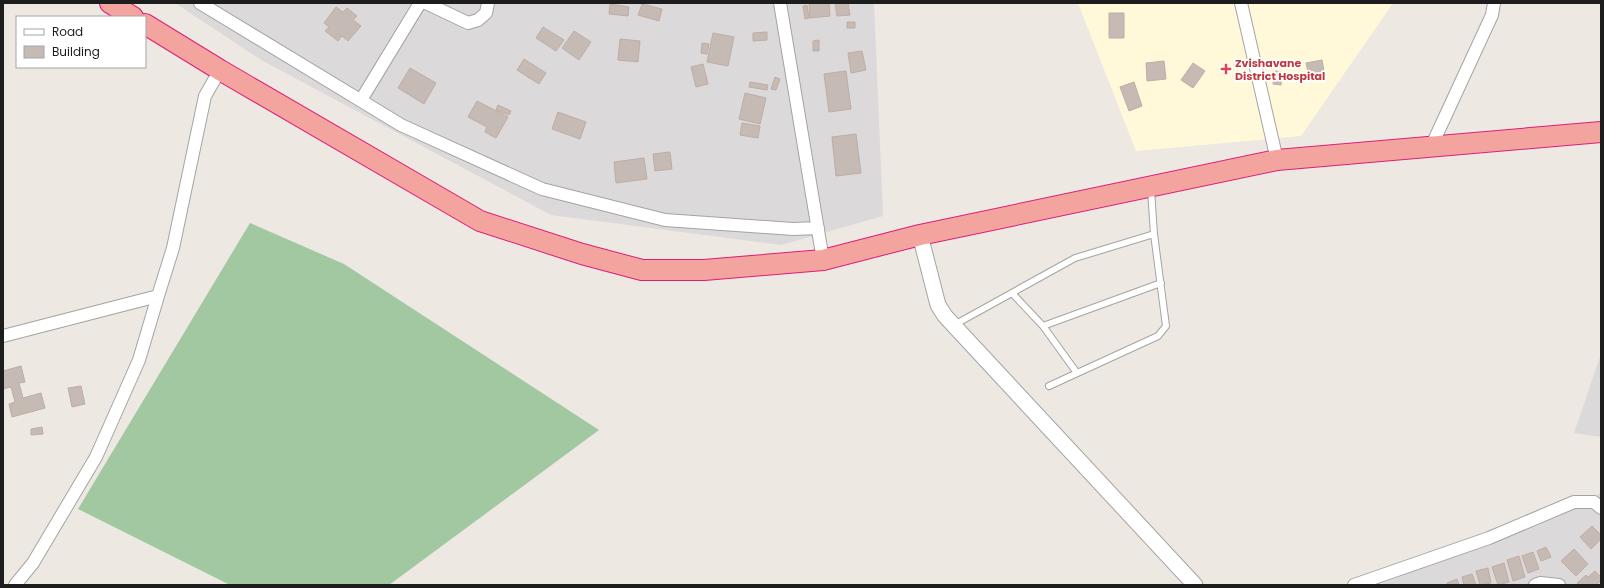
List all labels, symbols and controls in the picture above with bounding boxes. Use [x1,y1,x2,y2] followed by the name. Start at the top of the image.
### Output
[16,16,146,68] legend
[52,23,83,40] text: Road
[52,43,100,60] text: Building
[1235,55,1325,84] place label: Zvishavane District Hospital
[1220,63,1232,75] marker: Zvishavane District Hospital

